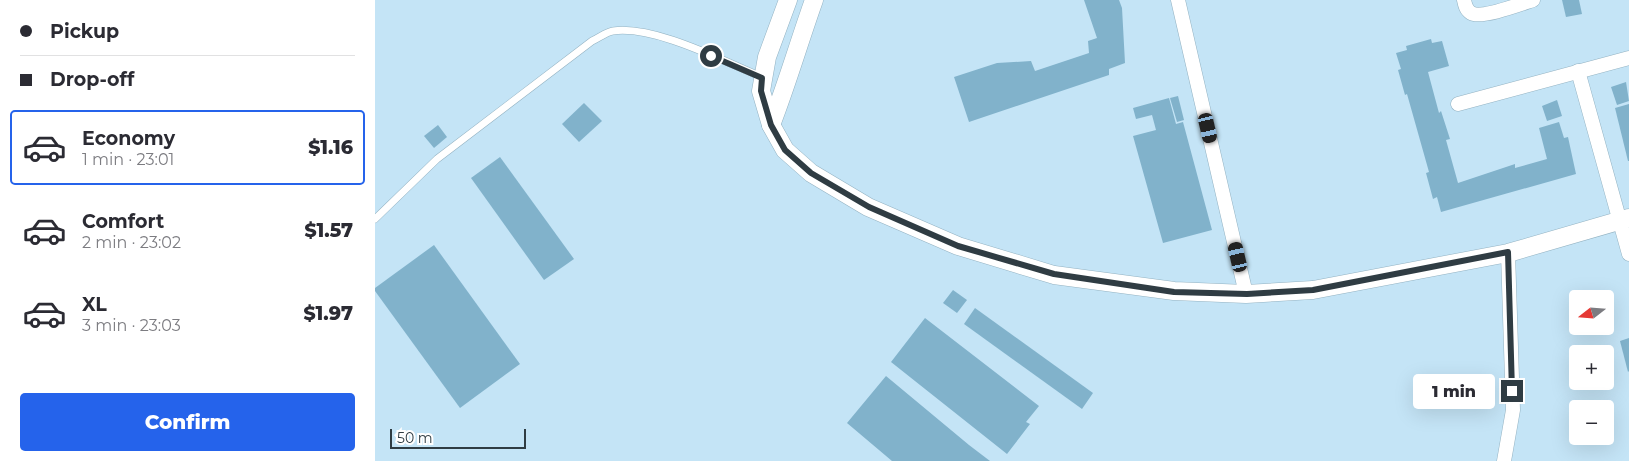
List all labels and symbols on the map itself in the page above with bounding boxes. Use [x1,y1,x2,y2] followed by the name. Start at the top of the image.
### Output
[700,45,722,67] route start
[1197,112,1218,144] car
[1227,241,1248,273] car
[1569,290,1614,335] north arrow
[1412,374,1495,408] callout: 1 min
[1501,380,1523,402] route end
[390,426,526,449] scale bar

